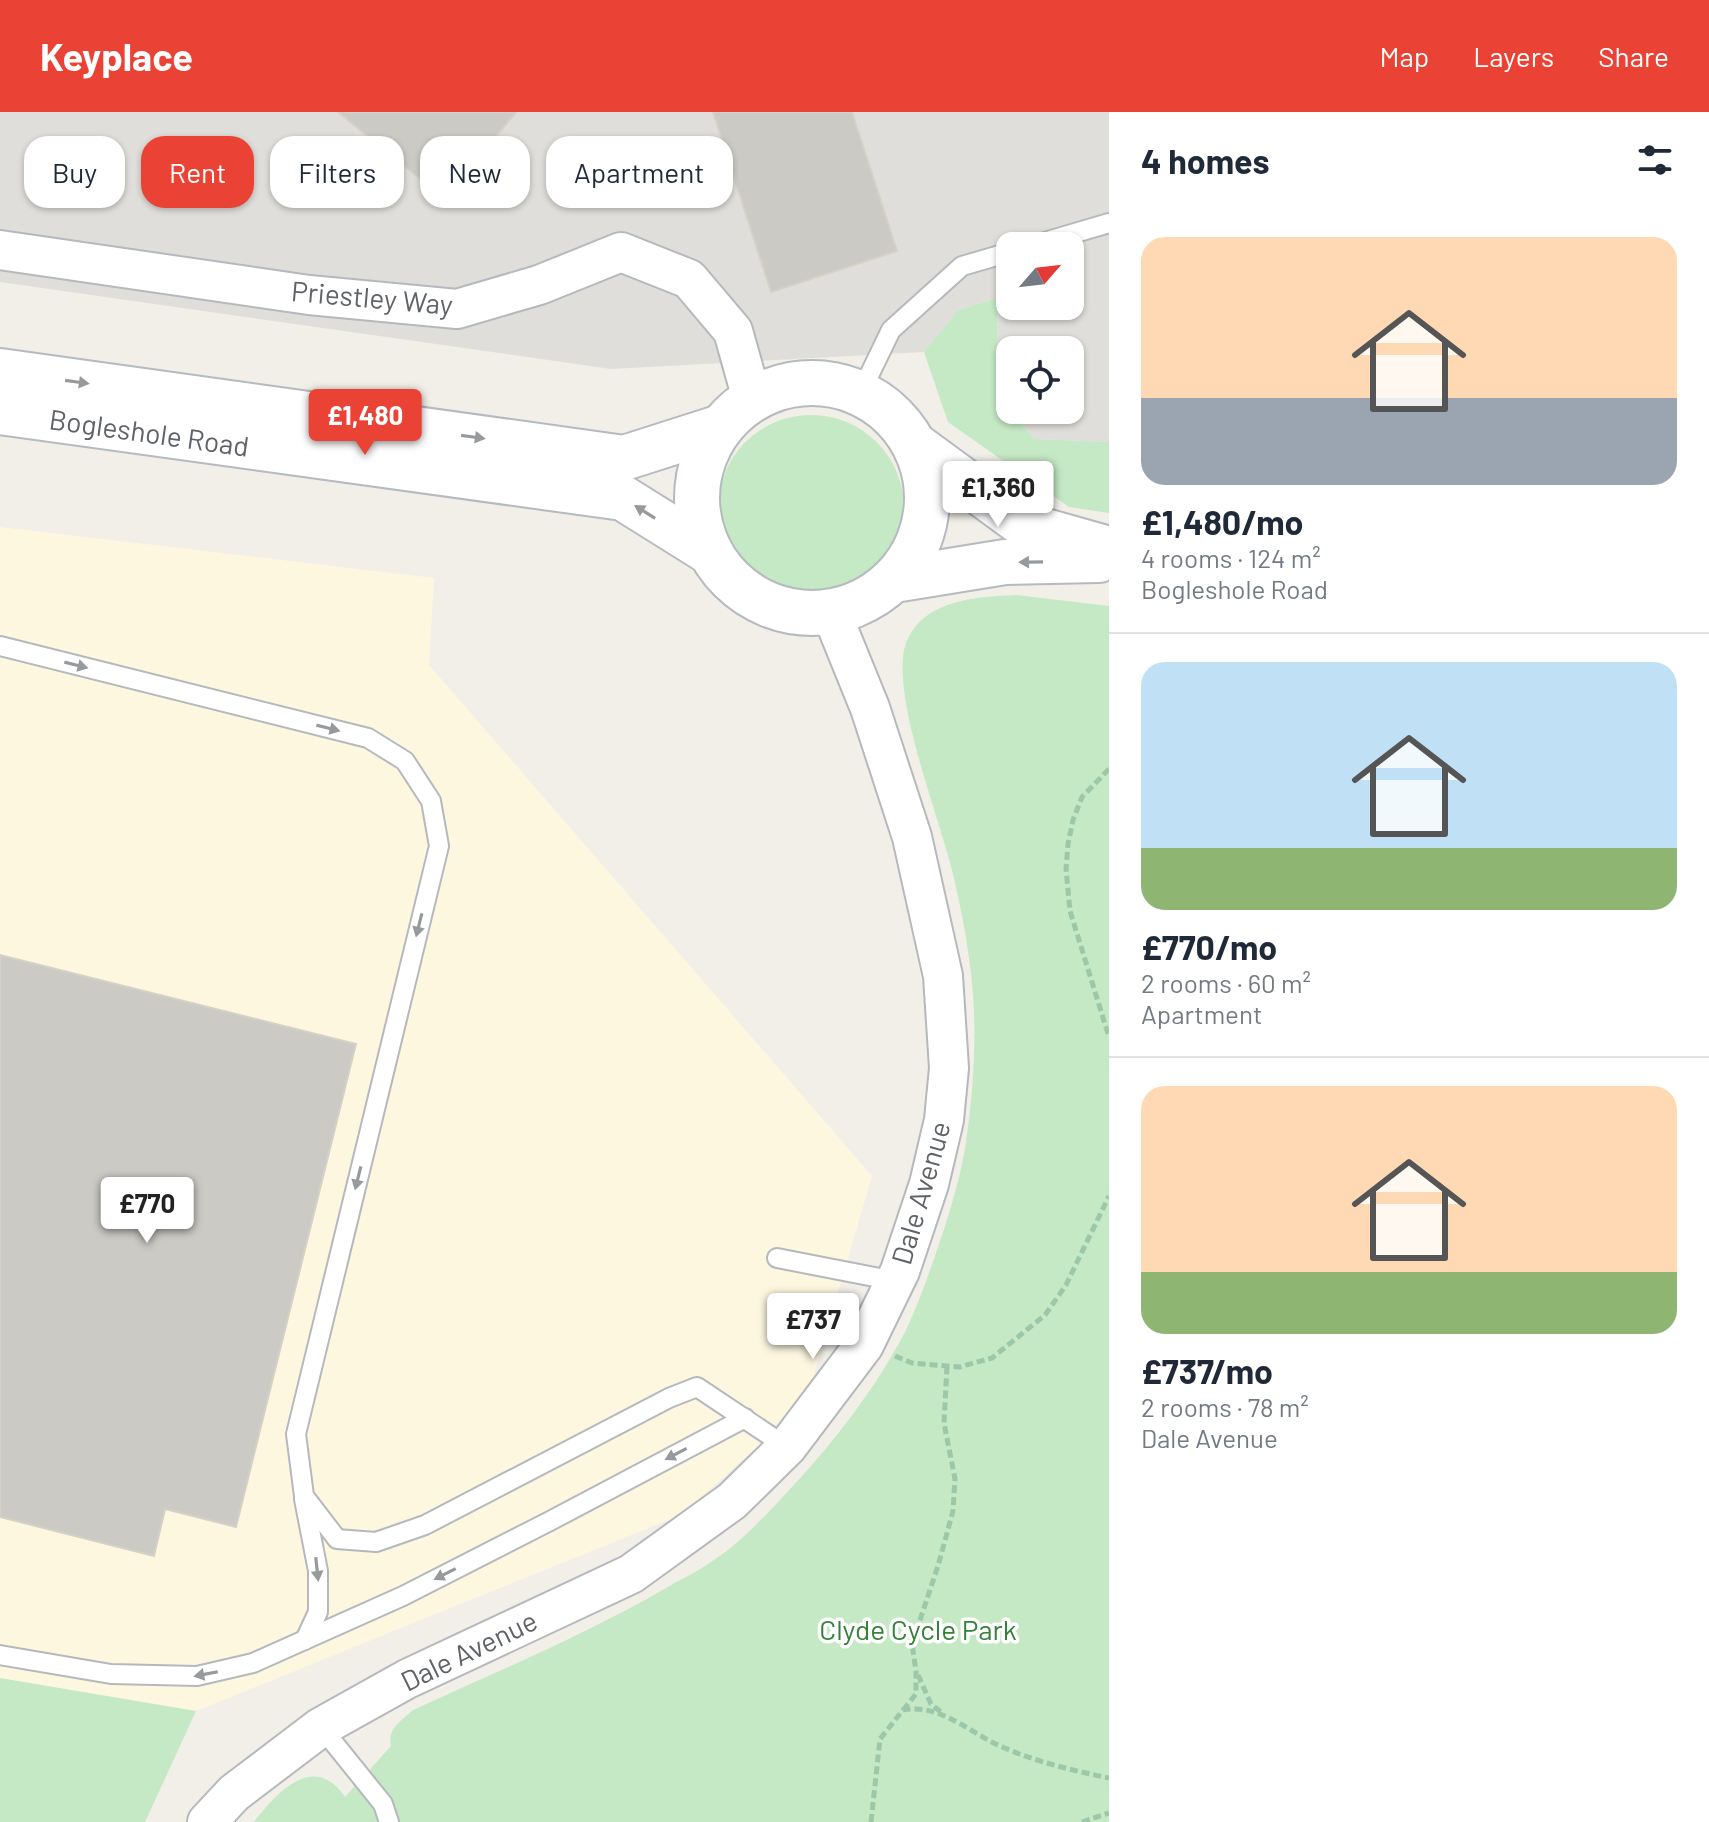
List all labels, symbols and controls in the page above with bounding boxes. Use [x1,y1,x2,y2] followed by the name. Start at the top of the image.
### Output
[40,33,193,79] text: Keyplace
[1379,39,1429,73] text: Map
[1473,39,1554,73] text: Layers
[1598,39,1669,73] text: Share
[24,136,125,208] chip: Buy
[141,136,254,208] chip: Rent
[270,136,404,208] chip: Filters
[420,136,530,208] chip: New
[546,136,733,208] chip: Apartment
[1633,138,1677,182] icon: filters
[1141,140,1270,181] text: 4 homes
[996,232,1084,320] north arrow
[996,232,1084,424] map controls
[290,273,454,321] street label: Priestley Way
[1337,289,1481,433] icon: home
[996,336,1084,424] button: locate
[65,376,90,389] one-way arrow
[300,389,430,457] pin: £1,480
[327,399,403,430] text: £1,480
[47,401,251,463] street label: Bogleshole Road
[461,431,486,444] one-way arrow
[933,461,1063,529] pin: £1,360
[961,471,1035,502] text: £1,360
[1141,501,1304,542] text: £1,480/mo
[634,505,656,519] one-way arrow
[1141,542,1321,573] text: 4 rooms · 124 m²
[1018,555,1043,568] one-way arrow
[1141,573,1328,604] text: Bogleshole Road
[63,659,88,671] one-way arrow
[1337,714,1481,858] icon: home
[316,722,341,734] one-way arrow
[413,913,425,938] one-way arrow
[1141,926,1277,967] text: £770/mo
[1141,967,1311,998] text: 2 rooms · 60 m²
[1141,998,1262,1029] text: Apartment
[883,1117,957,1268] street label: Dale Avenue
[1337,1138,1481,1282] icon: home
[351,1166,363,1191] one-way arrow
[100,1177,194,1245] pin: £770
[119,1187,175,1218] text: £770
[766,1293,860,1361] pin: £737
[785,1303,841,1334] text: £737
[1141,1350,1273,1391] text: £737/mo
[1141,1391,1309,1422] text: 2 rooms · 78 m²
[1141,1422,1278,1453] text: Dale Avenue
[664,1448,687,1461] one-way arrow
[310,1557,323,1582] one-way arrow
[434,1568,457,1581] one-way arrow
[395,1603,542,1698] street label: Dale Avenue
[819,1612,1017,1646] park label: Clyde Cycle Park
[193,1668,218,1680] one-way arrow

